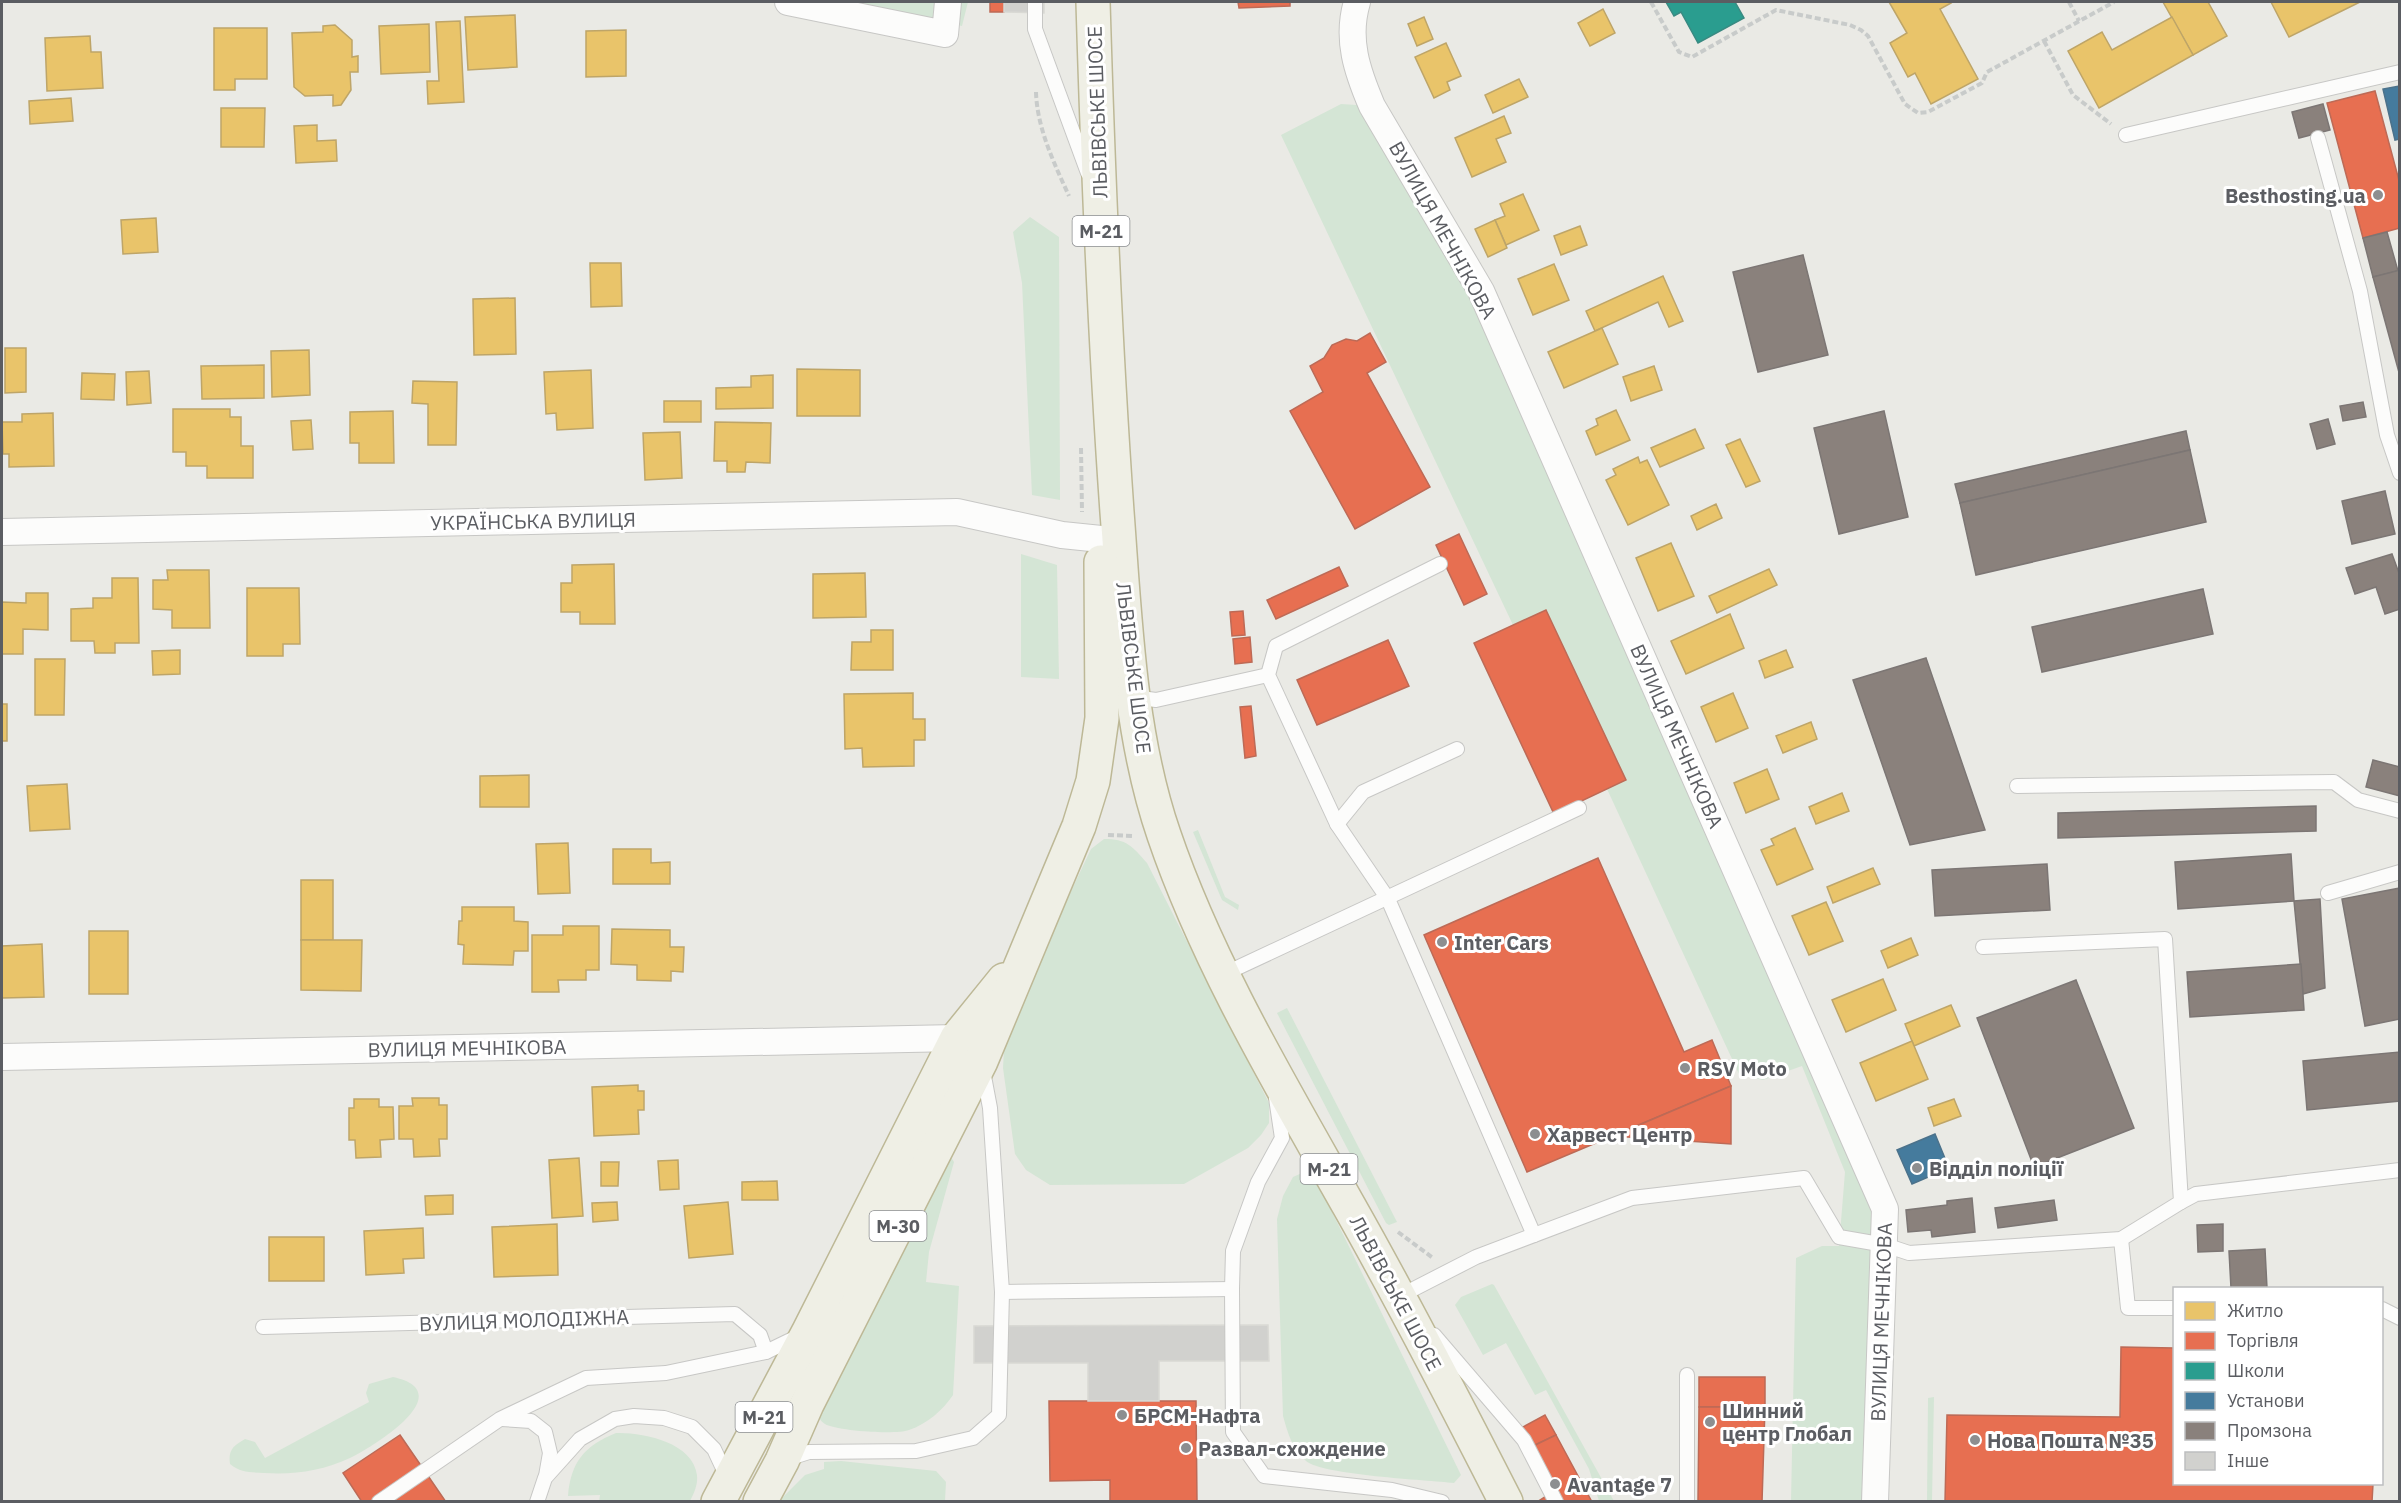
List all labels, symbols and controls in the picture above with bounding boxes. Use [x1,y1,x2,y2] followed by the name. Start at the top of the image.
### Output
[1080,25,1114,199] street label: ЛЬВІВСЬКЕ ШОСЕ
[1383,136,1503,324] street label: ВУЛИЦЯ МЕЧНІКОВА
[2225,182,2366,209] place label: Besthosting.ua
[2371,188,2385,202] marker: Besthosting.ua
[1072,216,1130,246] road number: М-21
[430,506,636,536] street label: УКРАЇНСЬКА ВУЛИЦЯ
[1110,581,1158,755] street label: ЛЬВІВСЬКЕ ШОСЕ
[1624,640,1730,833] street label: ВУЛИЦЯ МЕЧНІКОВА
[1454,929,1549,956] place label: Inter Cars
[1435,935,1449,949] marker: Inter Cars
[367,1033,567,1063] street label: ВУЛИЦЯ МЕЧНІКОВА
[1697,1055,1787,1082] place label: RSV Moto
[1678,1061,1692,1075] marker: RSV Moto
[1547,1121,1692,1148] place label: Харвест Центр
[1528,1127,1542,1141] marker: Харвест Центр
[1300,1154,1358,1184] road number: М-21
[1929,1155,2064,1182] place label: Відділ поліції
[1910,1161,1924,1175] marker: Відділ поліції
[870,1211,926,1241] road number: М-30
[1344,1211,1448,1375] street label: ЛЬВІВСЬКЕ ШОСЕ
[1864,1222,1898,1422] street label: ВУЛИЦЯ МЕЧНІКОВА
[2173,1287,2383,1485] legend
[2227,1299,2283,1322] text: Житло
[419,1303,630,1337] street label: ВУЛИЦЯ МОЛОДІЖНА
[2227,1329,2299,1352] text: Торгівля
[2227,1359,2285,1382] text: Школи
[2227,1389,2305,1412] text: Установи
[1722,1397,1852,1447] place label: Шинний центр Глобал
[736,1402,792,1432] road number: М-21
[1134,1402,1261,1429] place label: БРСМ-Нафта
[1115,1408,1129,1422] marker: БРСМ-Нафта
[1703,1415,1717,1429] marker: Шинний центр Глобал
[2227,1419,2312,1442] text: Промзона
[1987,1427,2154,1454] place label: Нова Пошта №35
[1968,1433,1982,1447] marker: Нова Пошта №35
[1198,1435,1386,1462] place label: Развал-схождение
[1179,1441,1193,1455] marker: Развал-схождение
[2227,1449,2269,1472] text: Інше
[1567,1471,1672,1498] place label: Avantage 7
[1548,1477,1562,1491] marker: Avantage 7

